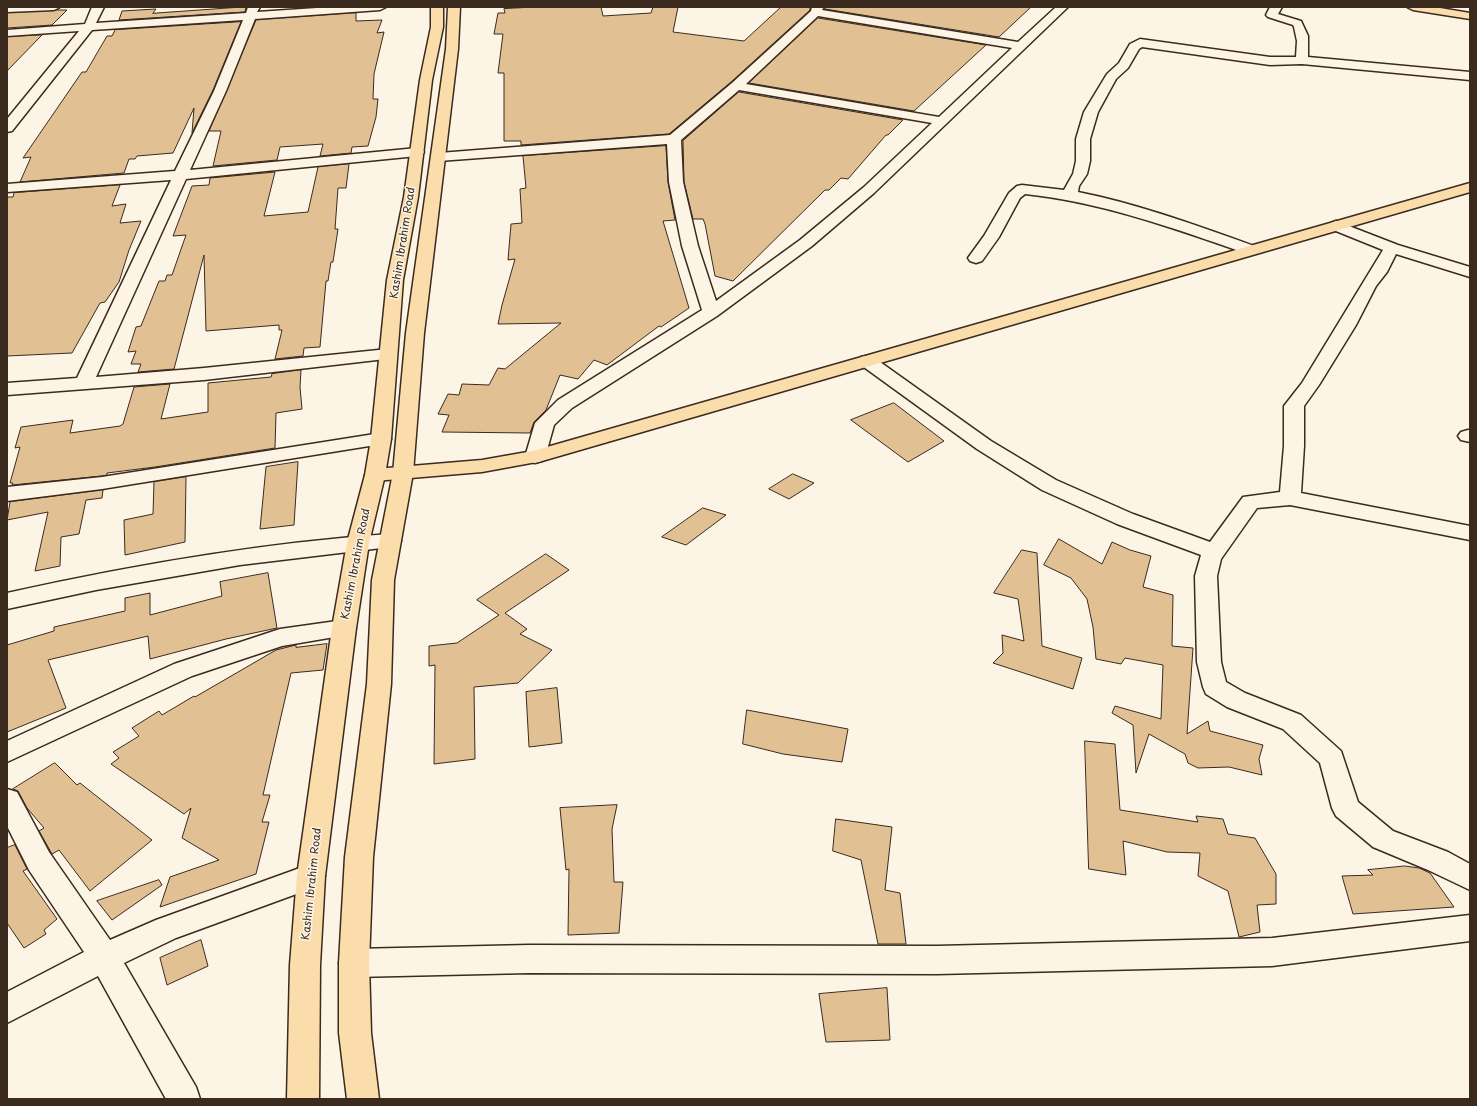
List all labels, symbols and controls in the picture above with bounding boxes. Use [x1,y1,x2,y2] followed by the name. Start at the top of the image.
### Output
[388,186,418,300] street label: Kashim Ibrahim Road
[339,507,373,621] street label: Kashim Ibrahim Road
[300,827,324,941] street label: Kashim Ibrahim Road

